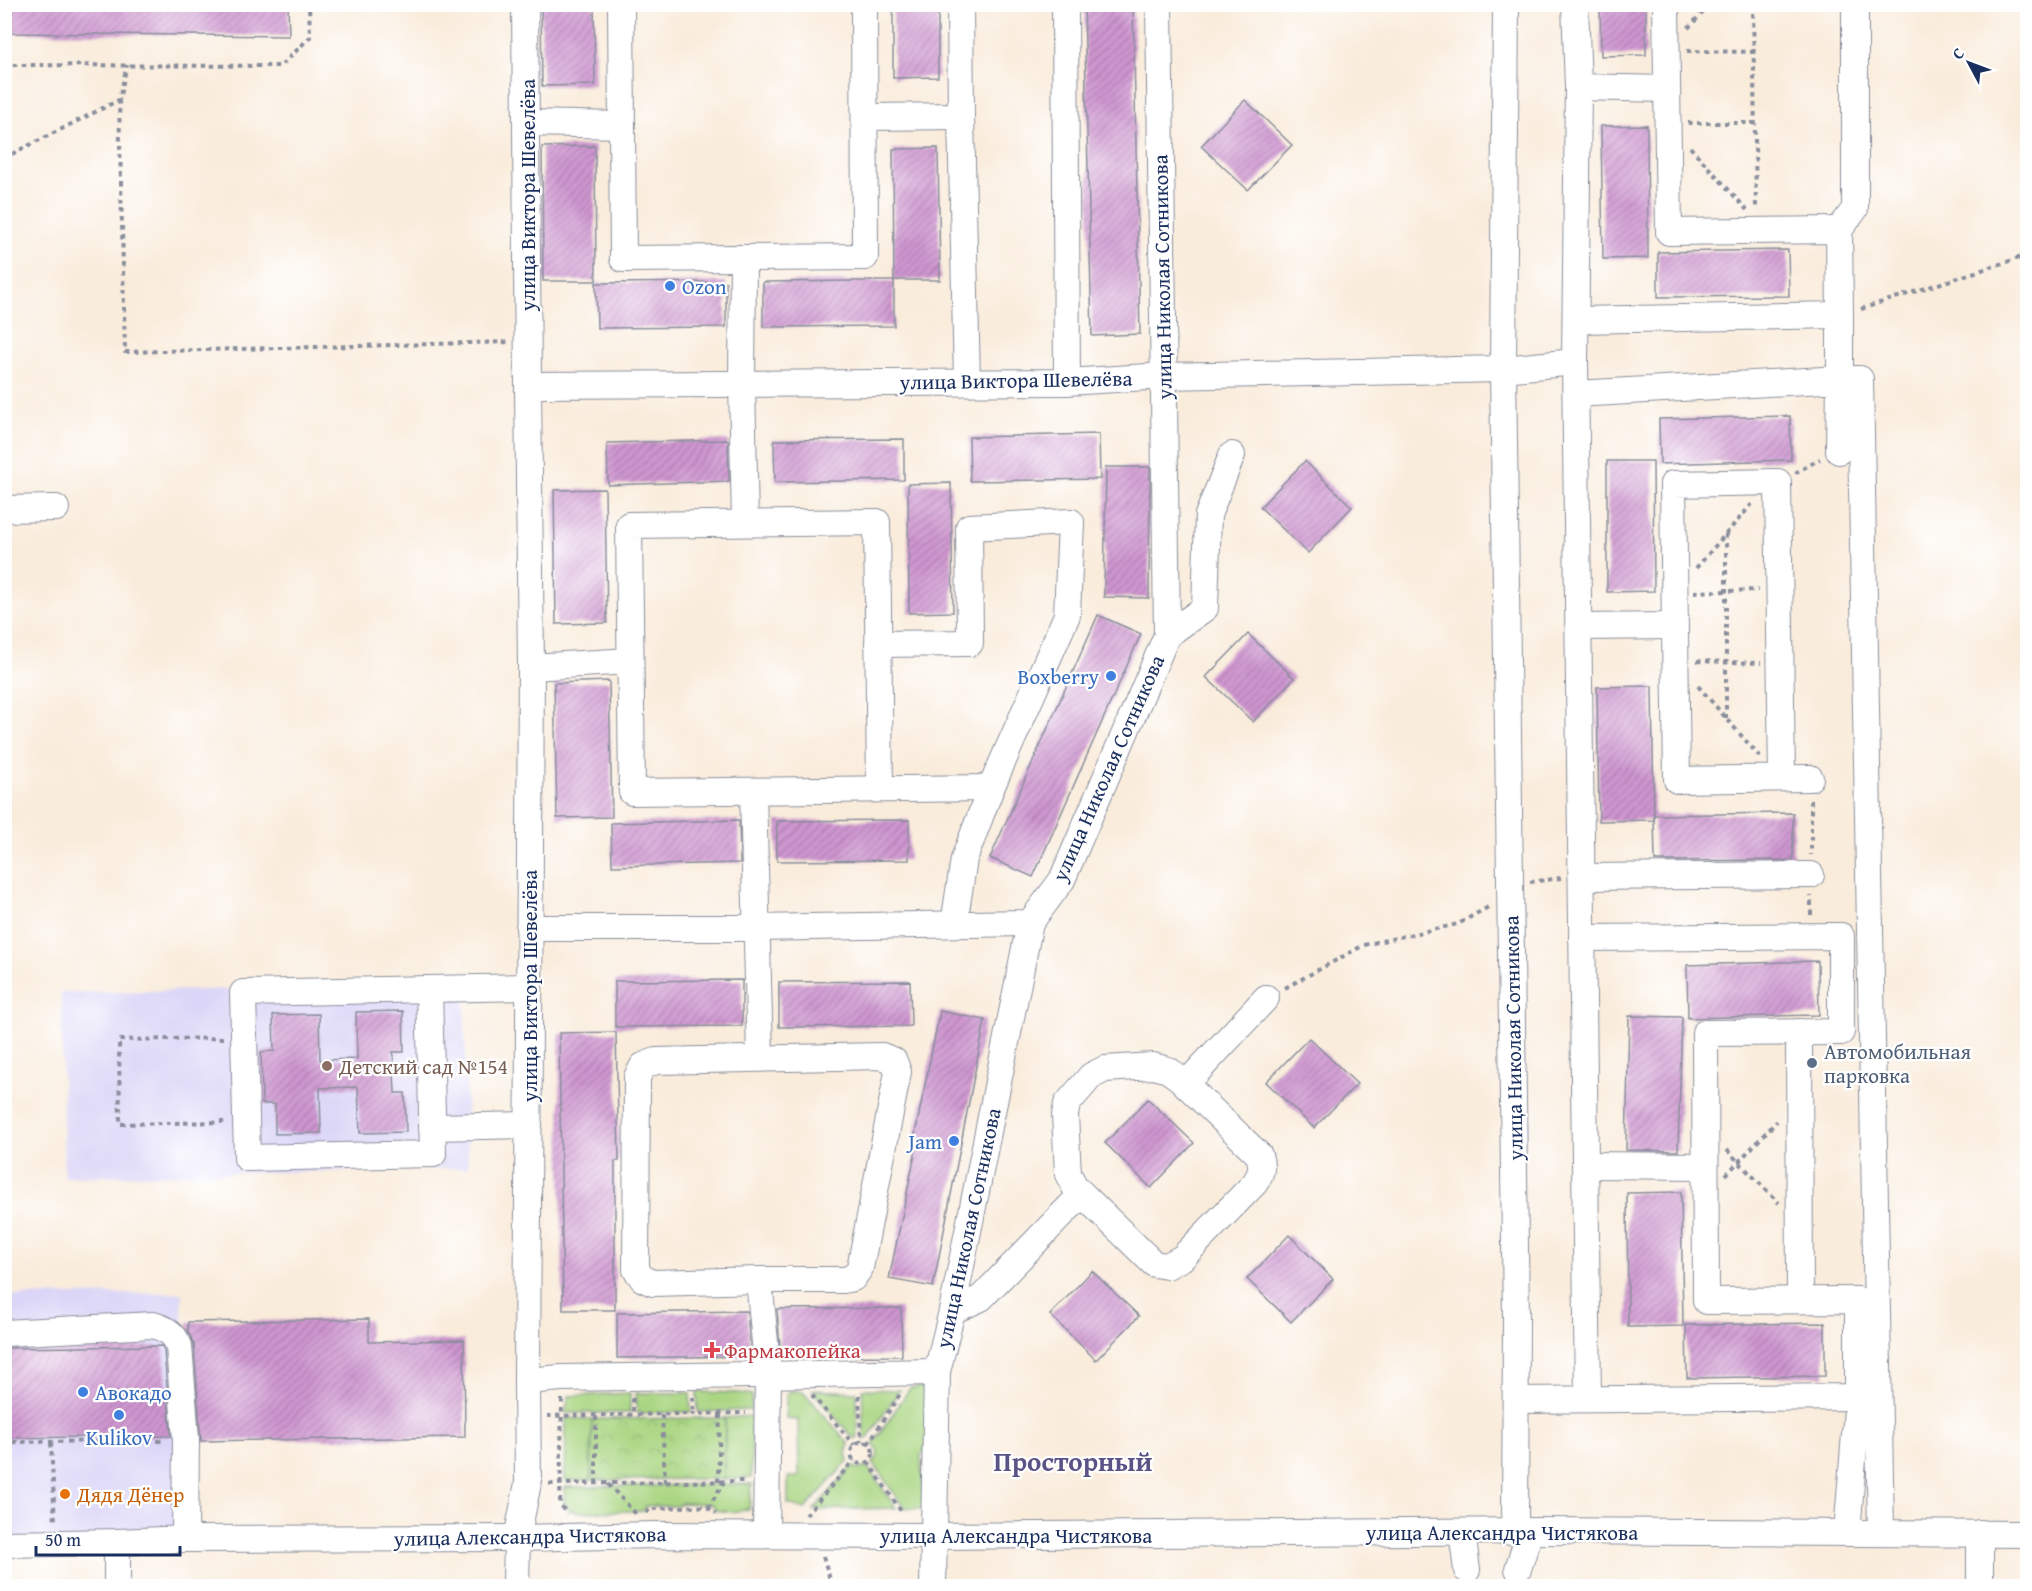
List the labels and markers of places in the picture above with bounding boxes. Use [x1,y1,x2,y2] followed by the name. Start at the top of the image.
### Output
[682,271,727,302] place label: Ozon
[663,279,677,293] marker: Ozon
[1018,661,1100,692] place label: Boxberry
[1104,669,1118,683] marker: Boxberry
[1824,1036,1971,1091] place label: Автомобильная парковка
[338,1051,508,1082] place label: Детский сад №154
[1805,1056,1819,1070] marker: Автомобильная парковка
[320,1059,334,1073] marker: Детский сад №154
[905,1126,942,1157] place label: Jam
[947,1134,961,1148] marker: Jam
[724,1335,861,1366] place label: Фармакопейка
[705,1343,719,1357] marker: Фармакопейка
[95,1377,172,1408] place label: Авокадо
[76,1385,90,1399] marker: Авокадо
[112,1408,126,1422] marker: Kulikov
[86,1422,153,1453] place label: Kulikov
[76,1479,184,1510] place label: Дядя Дёнер
[58,1487,72,1501] marker: Дядя Дёнер

